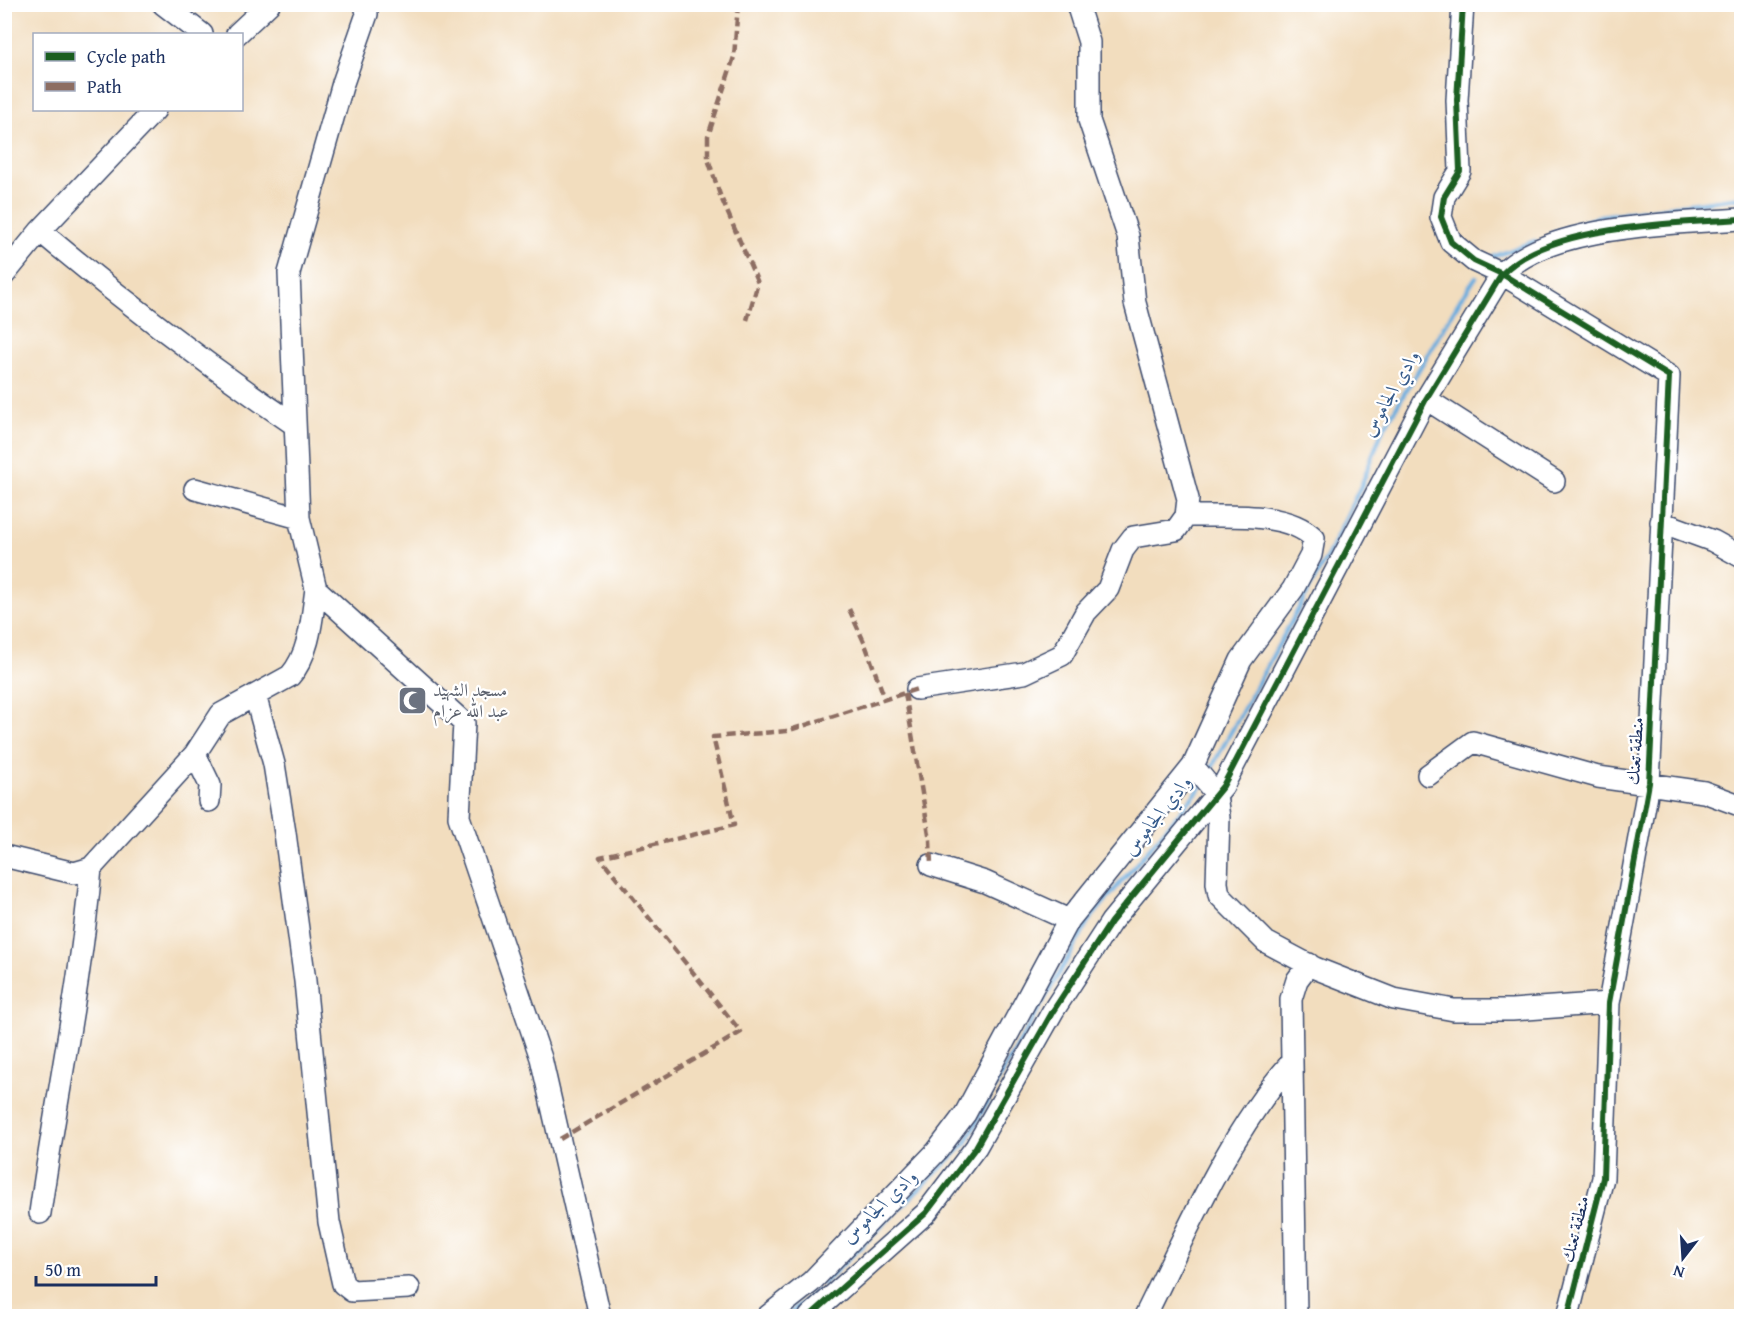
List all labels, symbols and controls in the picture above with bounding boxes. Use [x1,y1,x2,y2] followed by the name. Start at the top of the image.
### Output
[33,33,243,111] legend
[87,43,166,70] text: Cycle path
[87,73,122,100] text: Path
[1353,344,1428,443] water label: وادي الجاموس
[433,676,509,727] place label: مسجد الشهيد عبد الله عزام
[396,684,428,716] mosque icon: مسجد الشهيد عبد الله عزام
[1619,716,1650,786] street label: منطقة تعنك
[1115,768,1200,863] water label: وادي الجاموس
[834,1162,925,1251] water label: وادي الجاموس
[1553,1193,1596,1265] street label: منطقة تعنك
[1653,1228,1713,1288] north arrow
[36,1249,156,1287] scale bar
[45,1256,81,1283] text: 50 m
[1670,1259,1687,1285] text: N

